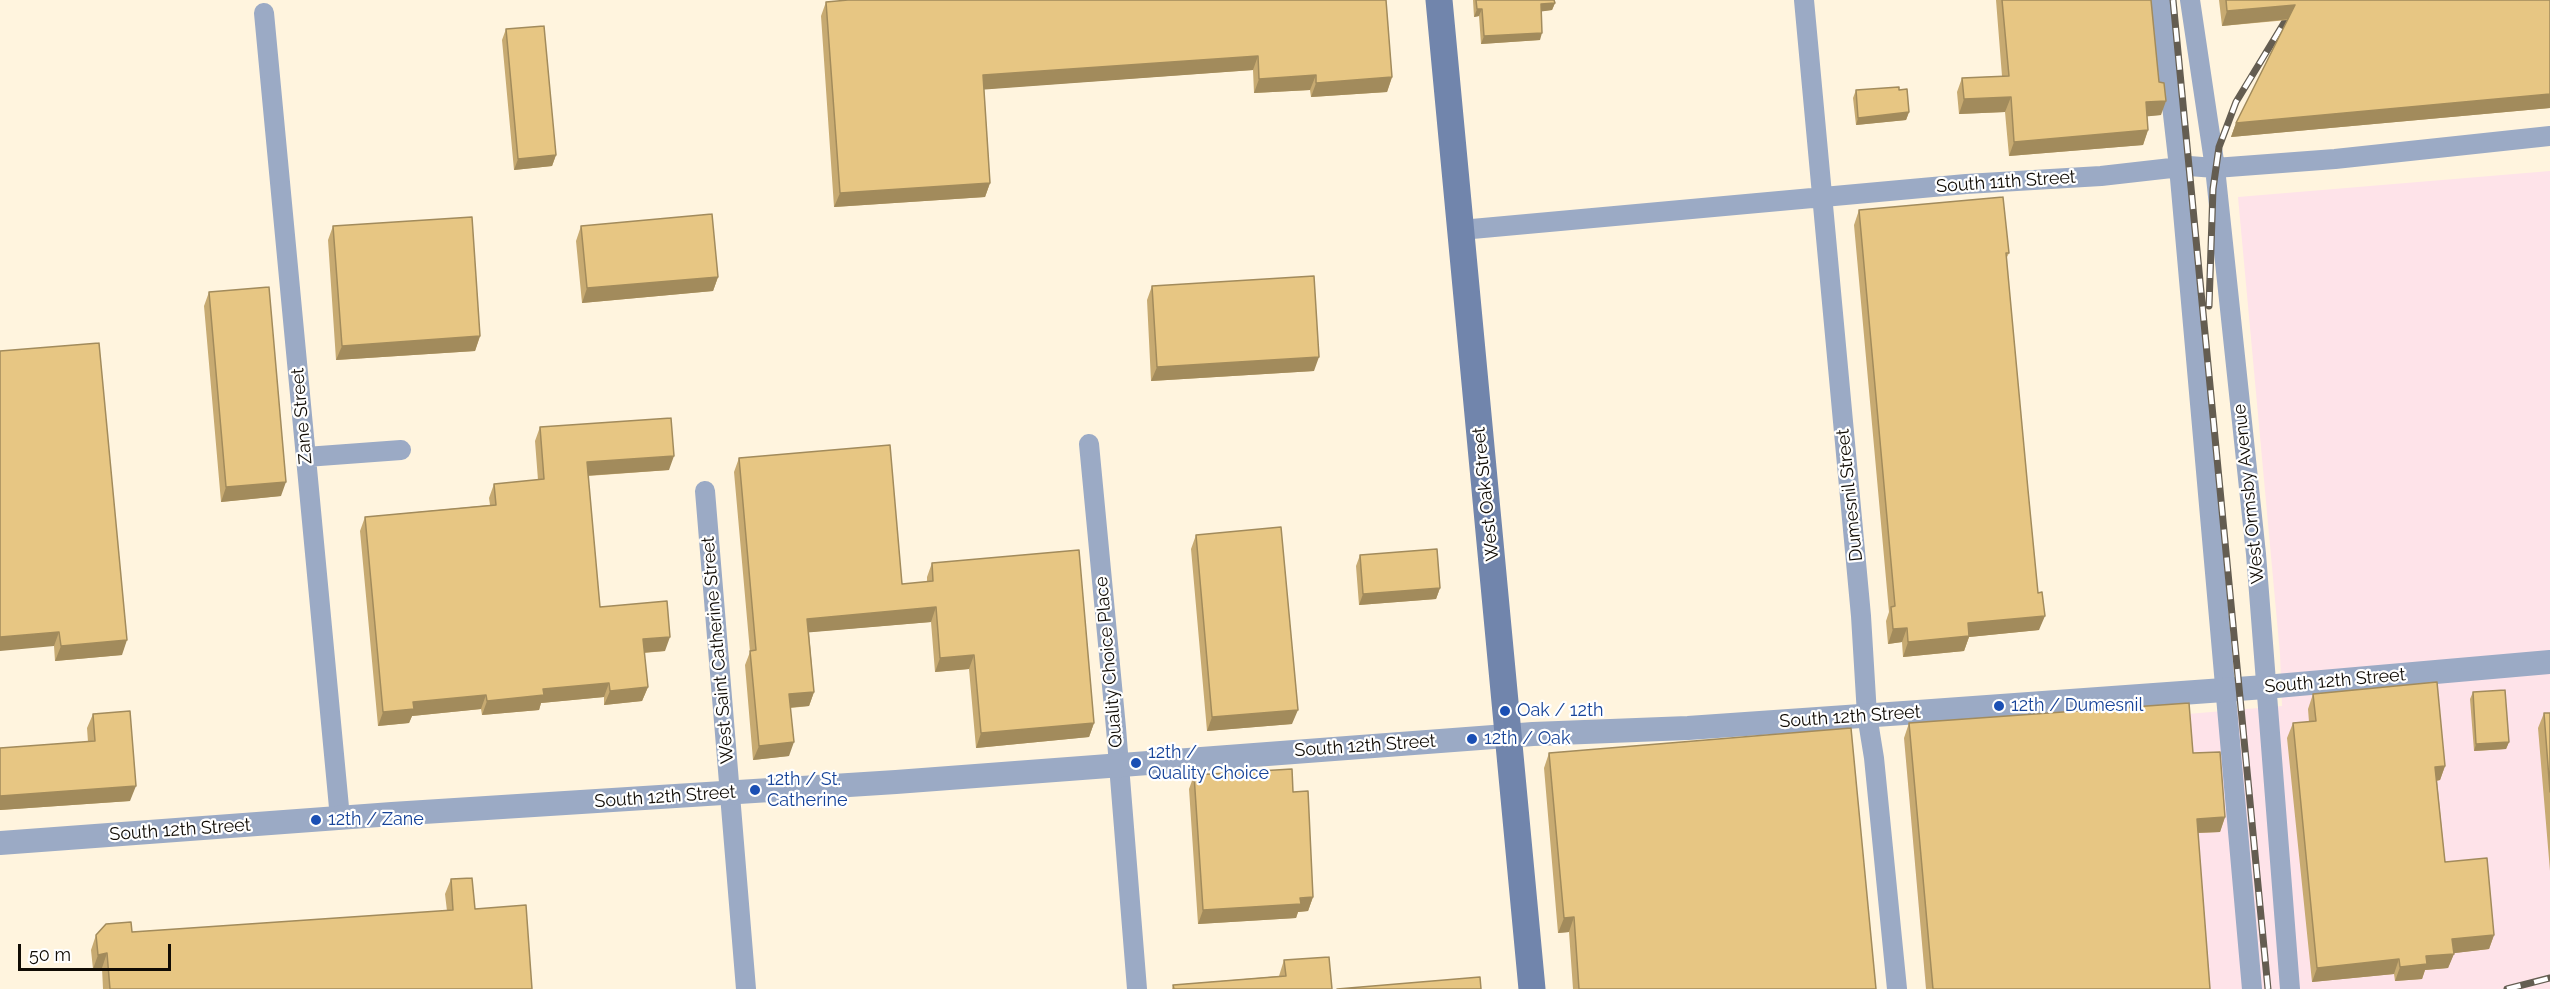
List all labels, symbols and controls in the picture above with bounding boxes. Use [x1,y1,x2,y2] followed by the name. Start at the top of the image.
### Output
[1935,166,2077,198] street label: South 11th Street
[287,367,317,465] street label: Zane Street
[2229,403,2269,585] street label: West Ormsby Avenue
[1468,426,1504,562] street label: West Oak Street
[1832,428,1868,562] street label: Dumesnil Street
[697,535,739,765] street label: West Saint Catherine Street
[1091,575,1127,749] street label: Quality Choice Place
[2264,664,2406,698] street label: South 12th Street
[2011,695,2143,717] place label: 12th / Dumesnil
[1992,699,2006,713] marker: 12th / Dumesnil
[1517,700,1603,722] place label: Oak / 12th
[1779,701,1921,733] street label: South 12th Street
[1498,704,1512,718] marker: Oak / 12th
[1484,728,1570,750] place label: 12th / Oak
[1294,730,1436,762] street label: South 12th Street
[1465,732,1479,746] marker: 12th / Oak
[1148,742,1269,784] place label: 12th / Quality Choice
[1129,756,1143,770] marker: 12th / Quality Choice
[767,769,847,812] place label: 12th / St. Catherine
[594,781,736,813] street label: South 12th Street
[748,783,762,797] marker: 12th / St. Catherine
[328,809,424,831] place label: 12th / Zane
[309,813,323,827] marker: 12th / Zane
[109,814,251,846] street label: South 12th Street
[21,932,174,970] scale bar
[29,944,71,965] text: 50 m

